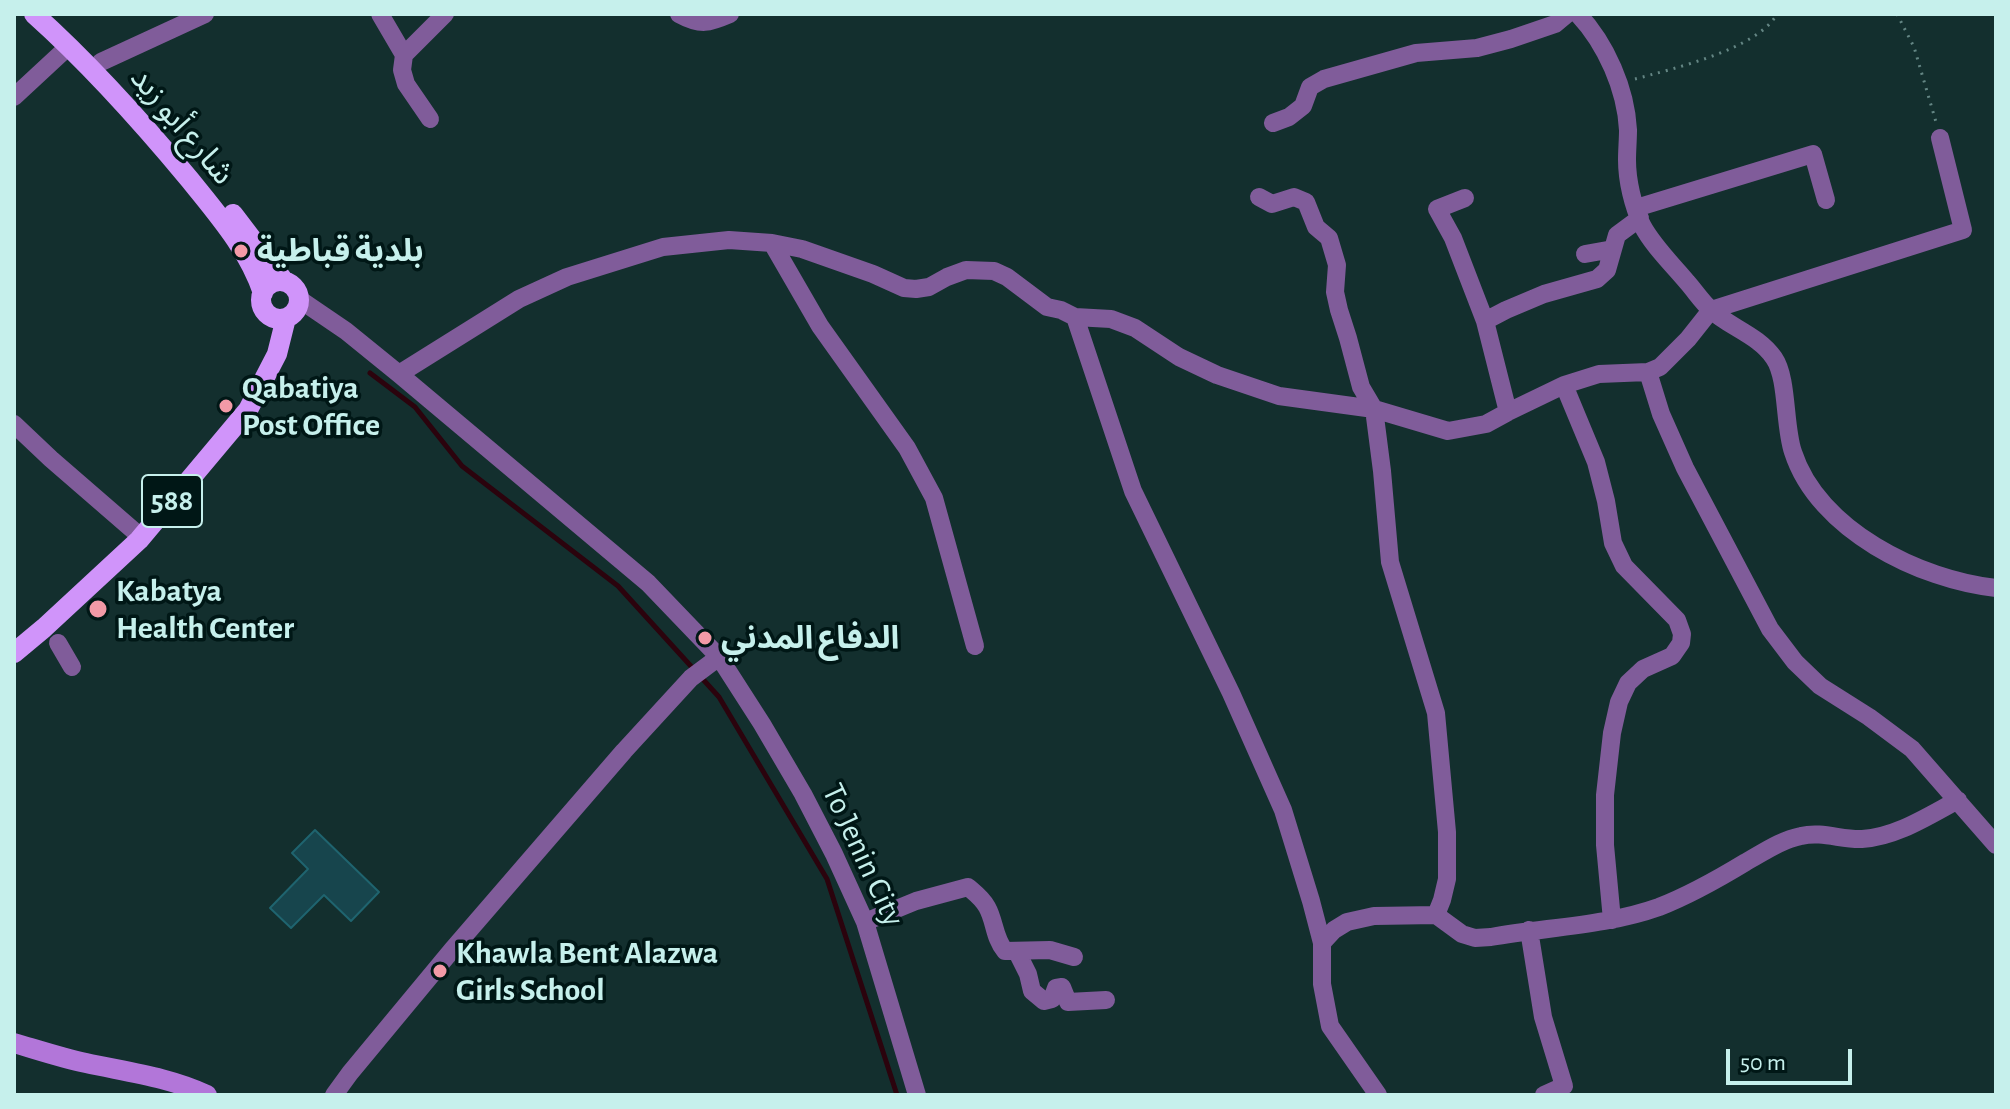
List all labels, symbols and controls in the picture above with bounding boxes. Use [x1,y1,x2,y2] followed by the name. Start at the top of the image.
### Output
[122,59,242,193] street label: شارع أبو زيد
[257,232,424,270] place label: بلدية قباطية
[232,242,250,260] marker: بلدية قباطية
[242,369,380,444] place label: Qabatiya Post Office
[217,397,235,415] marker: Qabatiya Post Office
[142,475,202,527] road number: 588
[116,572,294,647] place label: Kabatya Health Center
[87,598,109,620] marker: Kabatya Health Center
[721,619,899,657] place label: الدفاع المدني
[696,629,714,647] marker: الدفاع المدني
[813,778,913,932] street label: To Jenin City
[456,934,718,1009] place label: Khawla Bent Alazwa Girls School
[431,962,449,980] marker: Khawla Bent Alazwa Girls School
[1730,1033,1856,1083] scale bar
[1740,1051,1786,1075] text: 50 m

